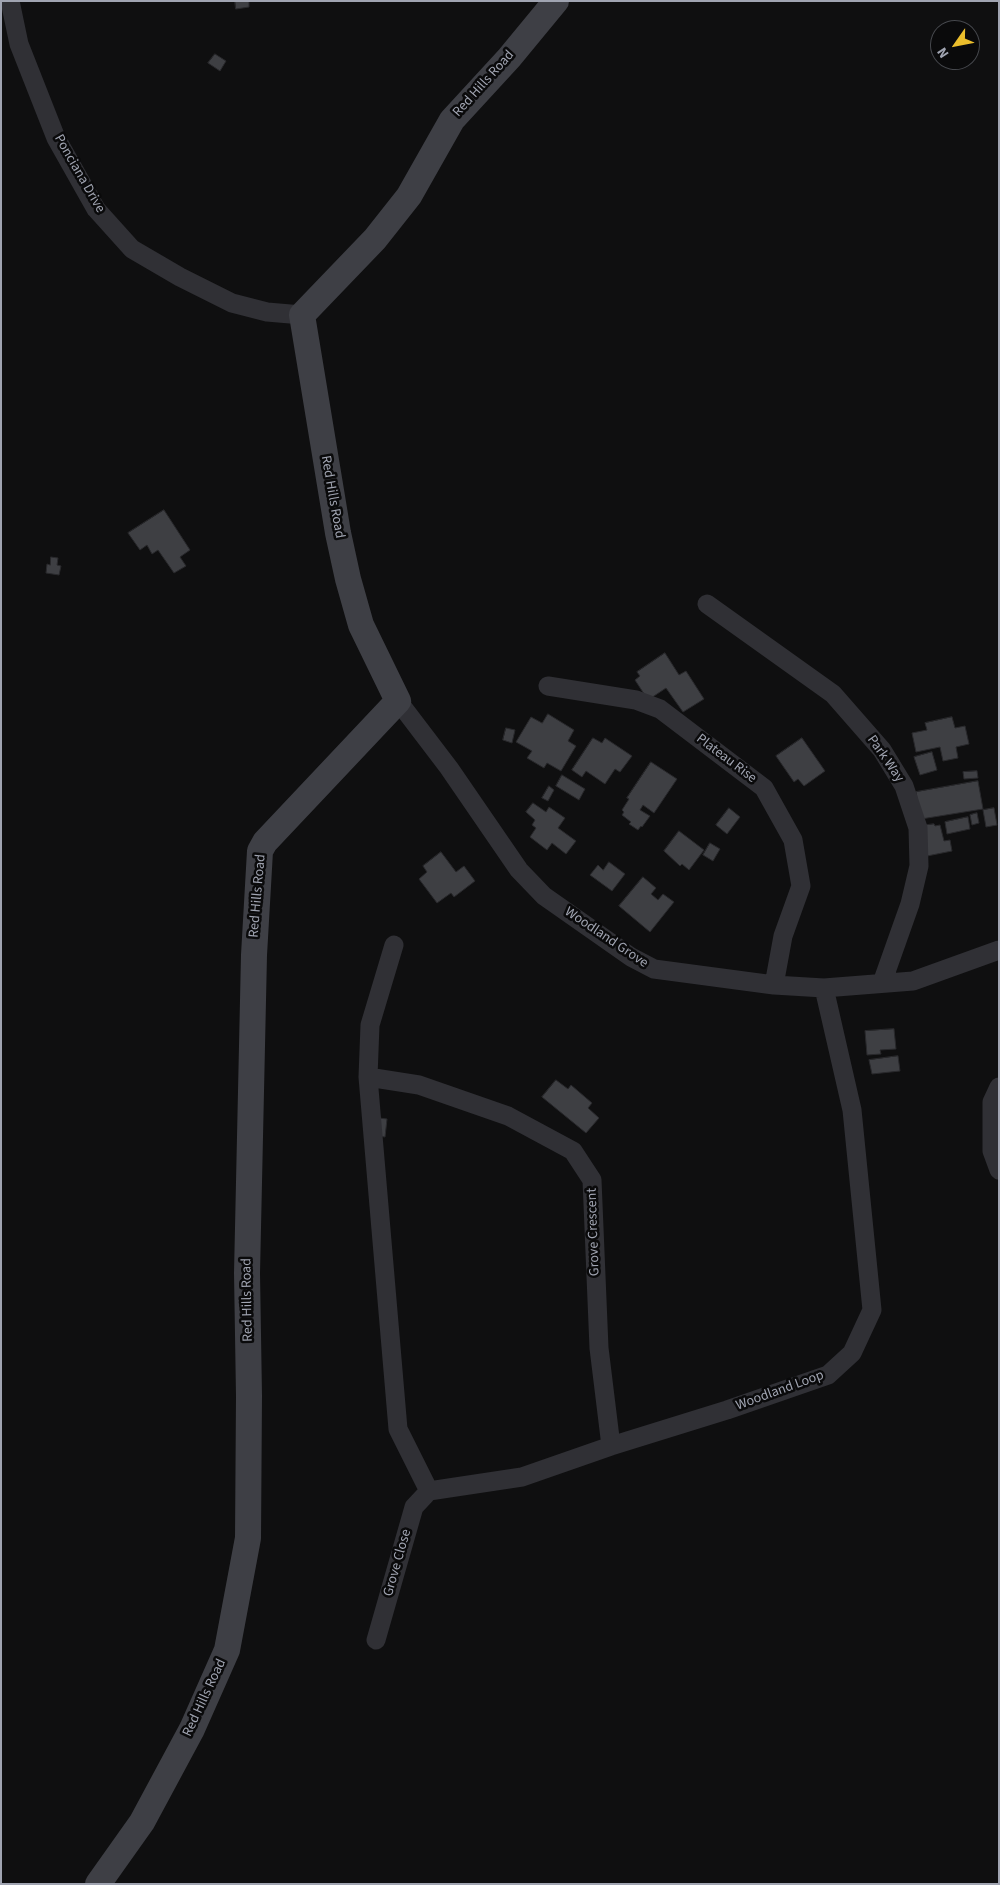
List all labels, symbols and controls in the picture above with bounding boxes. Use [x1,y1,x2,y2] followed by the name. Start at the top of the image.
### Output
[930,20,980,70] north arrow
[932,43,954,62] text: N
[450,47,518,121] street label: Red Hills Road
[50,132,108,216] street label: Ponciana Drive
[316,454,348,540] street label: Red Hills Road
[692,731,760,787] street label: Plateau Rise
[863,732,907,786] street label: Park Way
[246,854,270,938] street label: Red Hills Road
[561,904,651,972] street label: Woodland Grove
[584,1188,604,1276] street label: Grove Crescent
[239,1258,257,1342] street label: Red Hills Road
[734,1367,826,1415] street label: Woodland Loop
[380,1527,416,1599] street label: Grove Close
[180,1656,230,1740] street label: Red Hills Road

